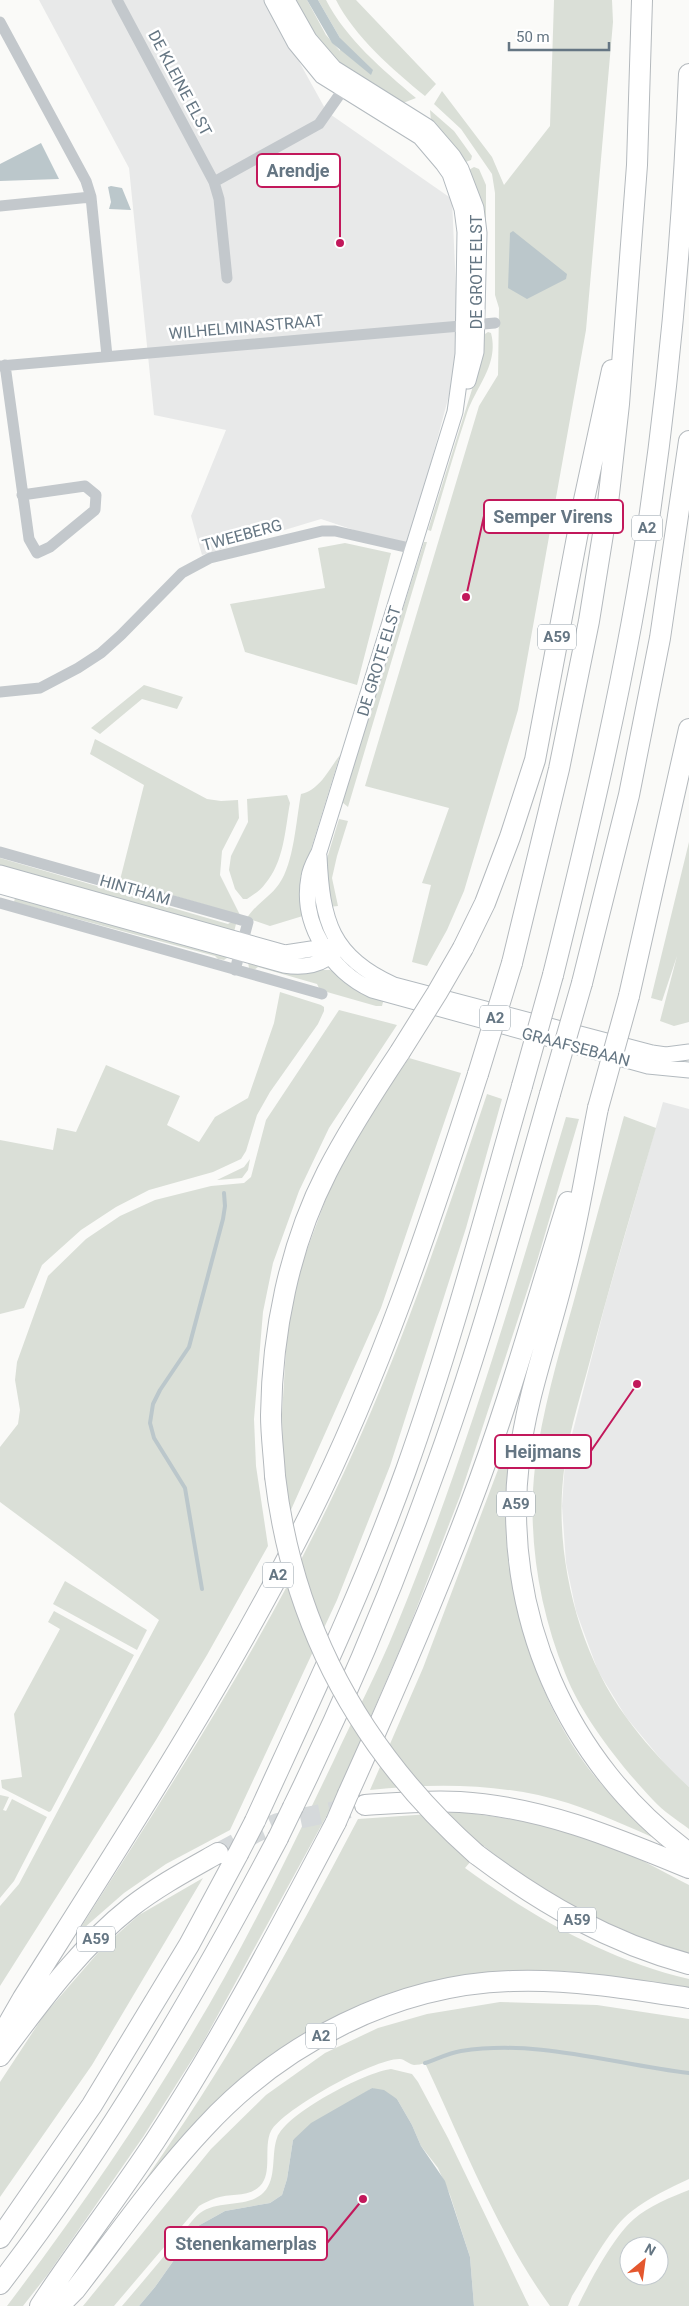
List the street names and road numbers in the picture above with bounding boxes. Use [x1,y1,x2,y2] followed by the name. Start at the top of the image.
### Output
[144,27,216,139] street label: DE KLEINE ELST
[467,214,486,329] street label: DE GROTE ELST
[168,311,324,343] street label: WILHELMINASTRAAT
[200,515,284,555] street label: TWEEBERG
[632,516,662,540] road number: A2
[353,603,405,719] street label: DE GROTE ELST
[538,624,576,650] road number: A59
[98,871,172,909] street label: HINTHAM
[480,1006,510,1030] road number: A2
[520,1023,632,1071] street label: GRAAFSEBAAN
[497,1492,535,1516] road number: A59
[263,1562,293,1588] road number: A2
[558,1908,596,1932] road number: A59
[77,1926,115,1952] road number: A59
[306,2024,336,2048] road number: A2

